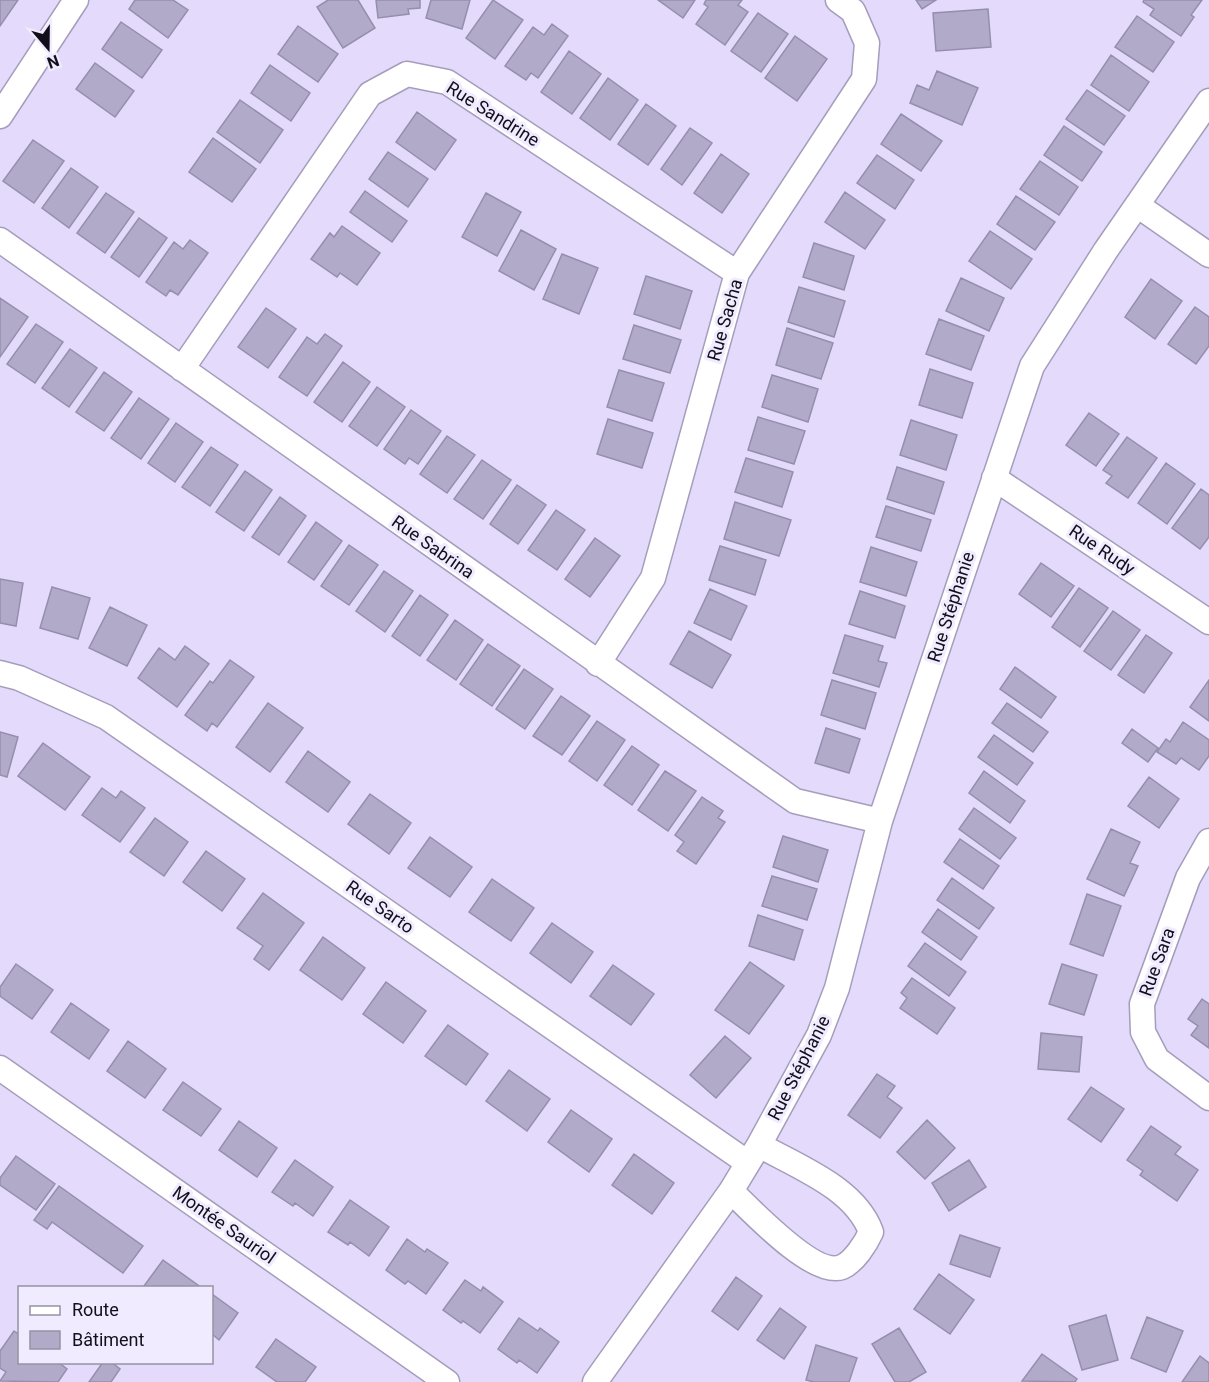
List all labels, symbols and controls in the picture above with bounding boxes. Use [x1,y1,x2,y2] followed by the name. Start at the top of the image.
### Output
[18,18,78,78] north arrow
[44,51,62,72] text: N
[443,77,544,150] street label: Rue Sandrine
[703,276,746,363] street label: Rue Sacha
[388,511,479,583] street label: Rue Sabrina
[1065,520,1140,579] street label: Rue Rudy
[923,549,978,665] street label: Rue Stéphanie
[342,876,418,938] street label: Rue Sarto
[1135,925,1179,999] street label: Rue Sara
[763,1012,834,1124] street label: Rue Stéphanie
[169,1181,280,1268] street label: Montée Sauriol
[18,1286,213,1364] legend
[72,1299,119,1320] text: Route
[72,1329,145,1350] text: Bâtiment

